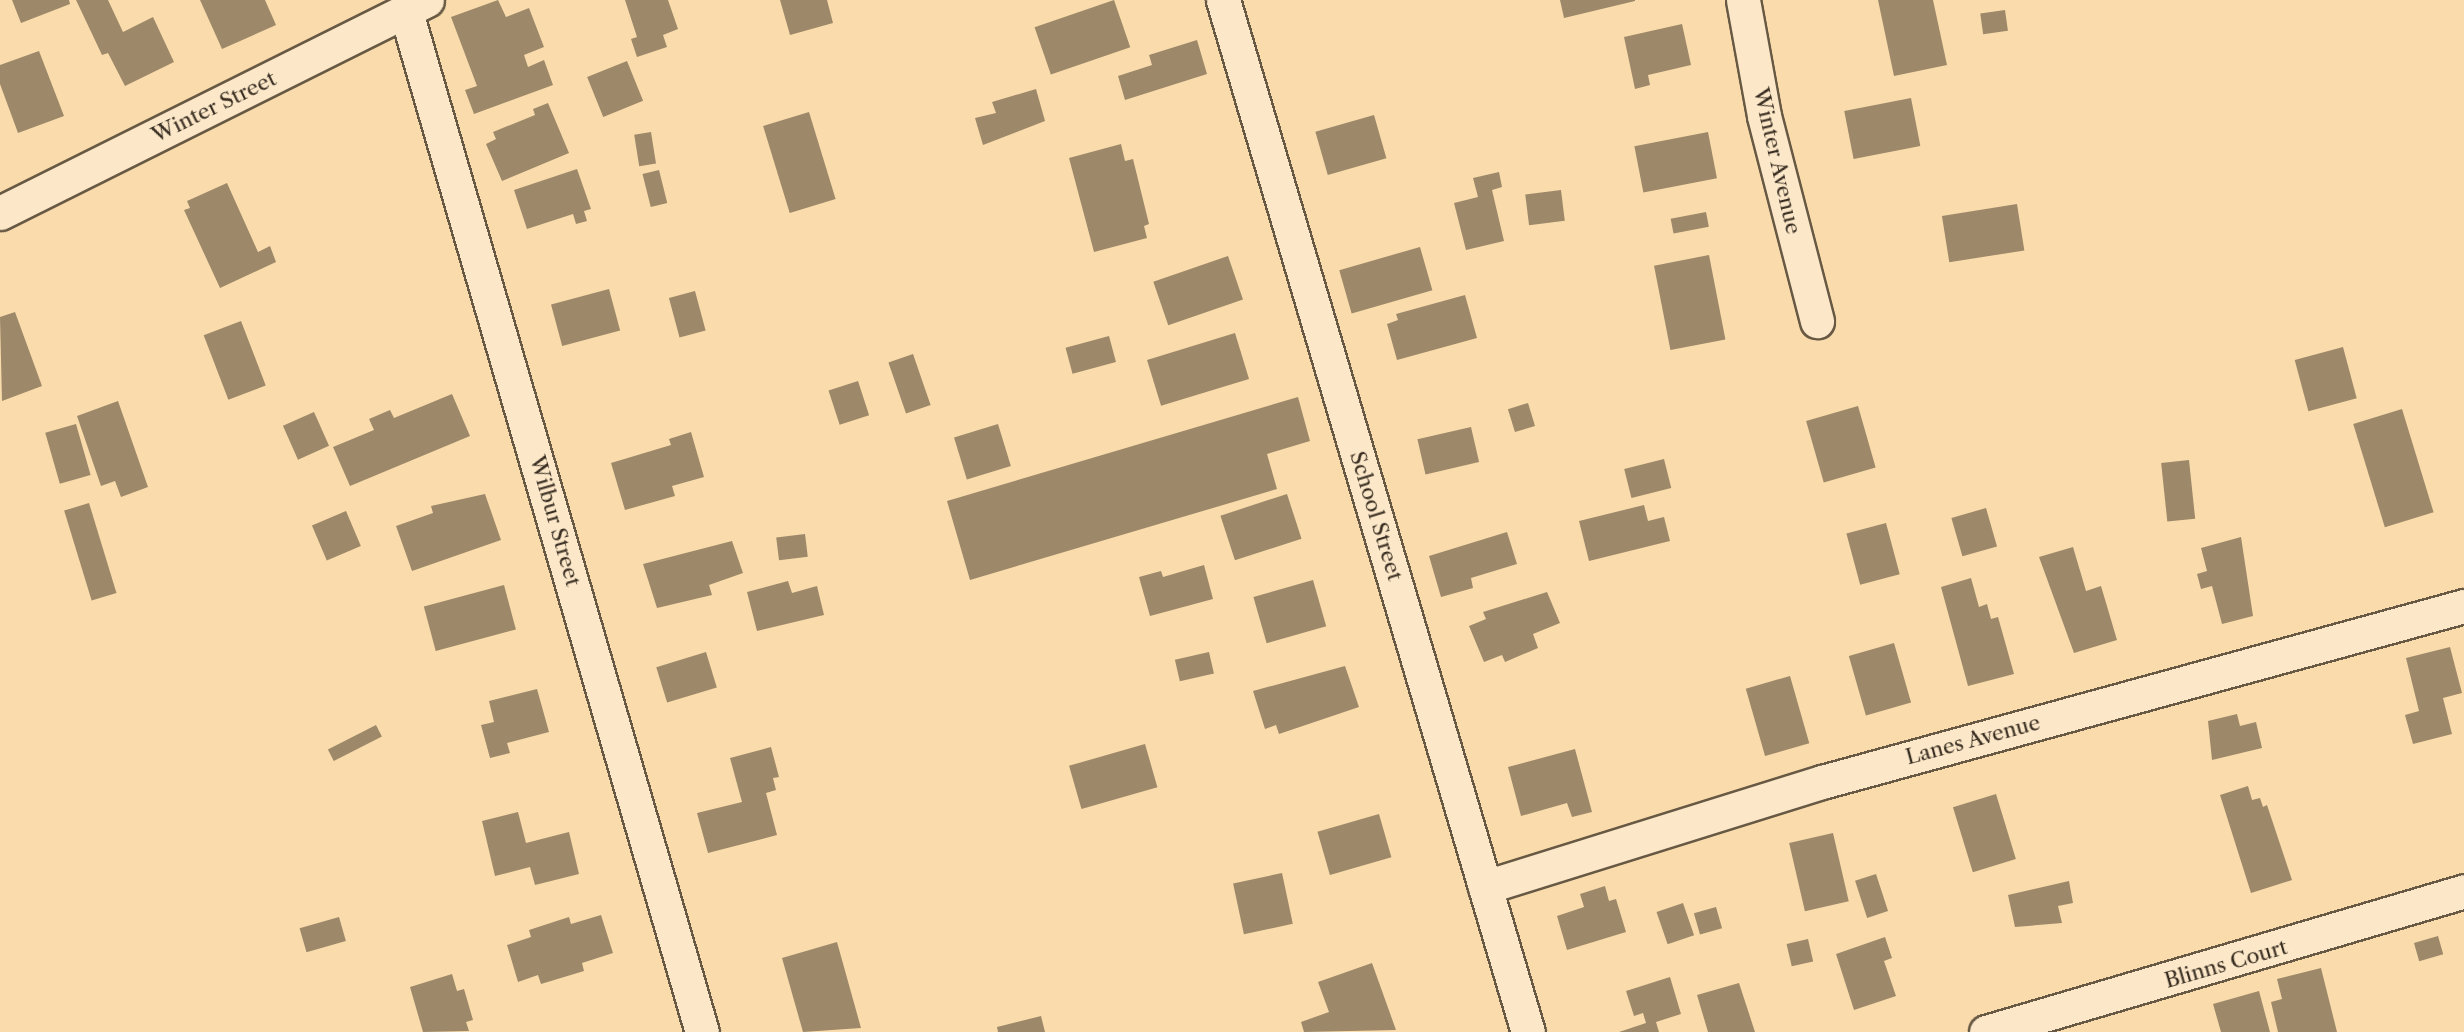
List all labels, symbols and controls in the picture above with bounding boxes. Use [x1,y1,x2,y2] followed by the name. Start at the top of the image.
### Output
[148,66,280,148] street label: Winter Street
[1748,85,1806,237] street label: Winter Avenue
[1344,448,1408,584] street label: School Street
[524,453,586,589] street label: Wilbur Street
[1903,710,2043,770] street label: Lanes Avenue
[2162,934,2290,994] street label: Blinns Court

